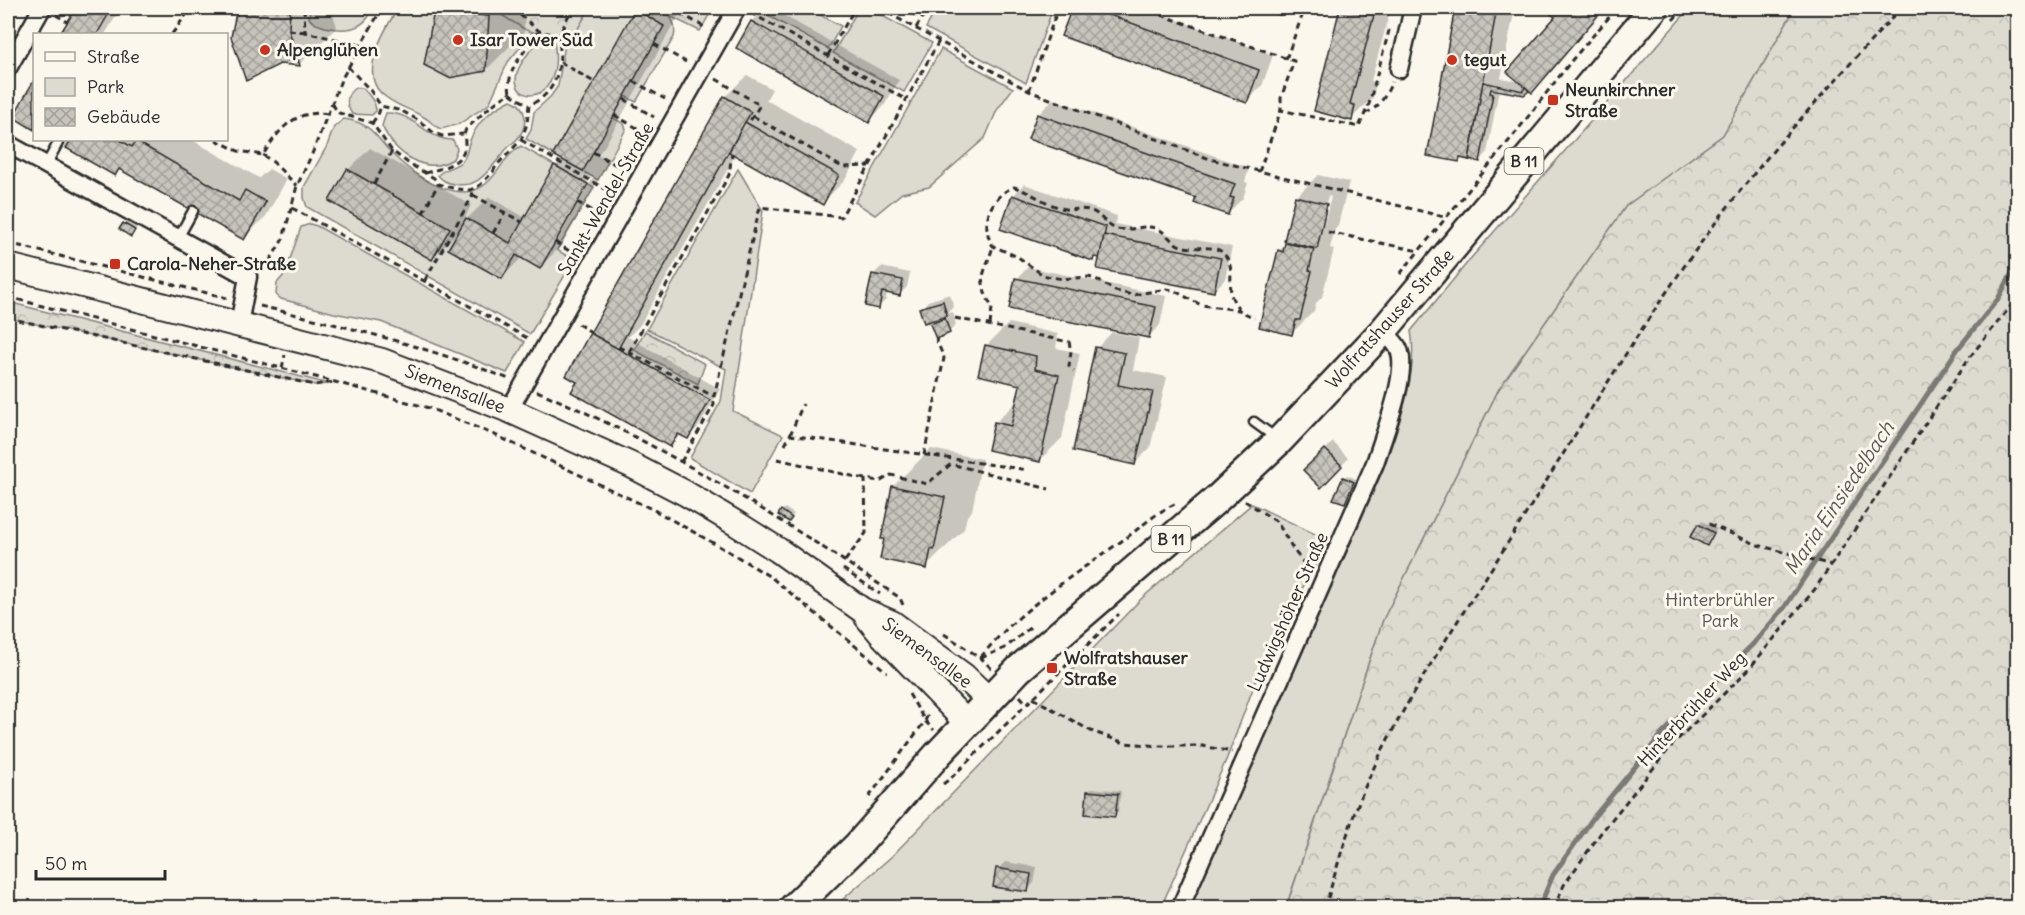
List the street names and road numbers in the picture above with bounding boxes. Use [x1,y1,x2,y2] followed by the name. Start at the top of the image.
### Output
[552,118,659,279] street label: Sankt-Wendel-Straße
[1504,148,1544,174] road number: B 11
[1321,244,1459,394] street label: Wolfratshauser Straße
[402,359,509,418] street label: Siemensallee
[1152,526,1190,552] road number: B 11
[1242,529,1333,695] street label: Ludwigshöher Straße
[878,612,977,693] street label: Siemensallee
[1632,646,1751,771] street label: Hinterbrühler Weg

